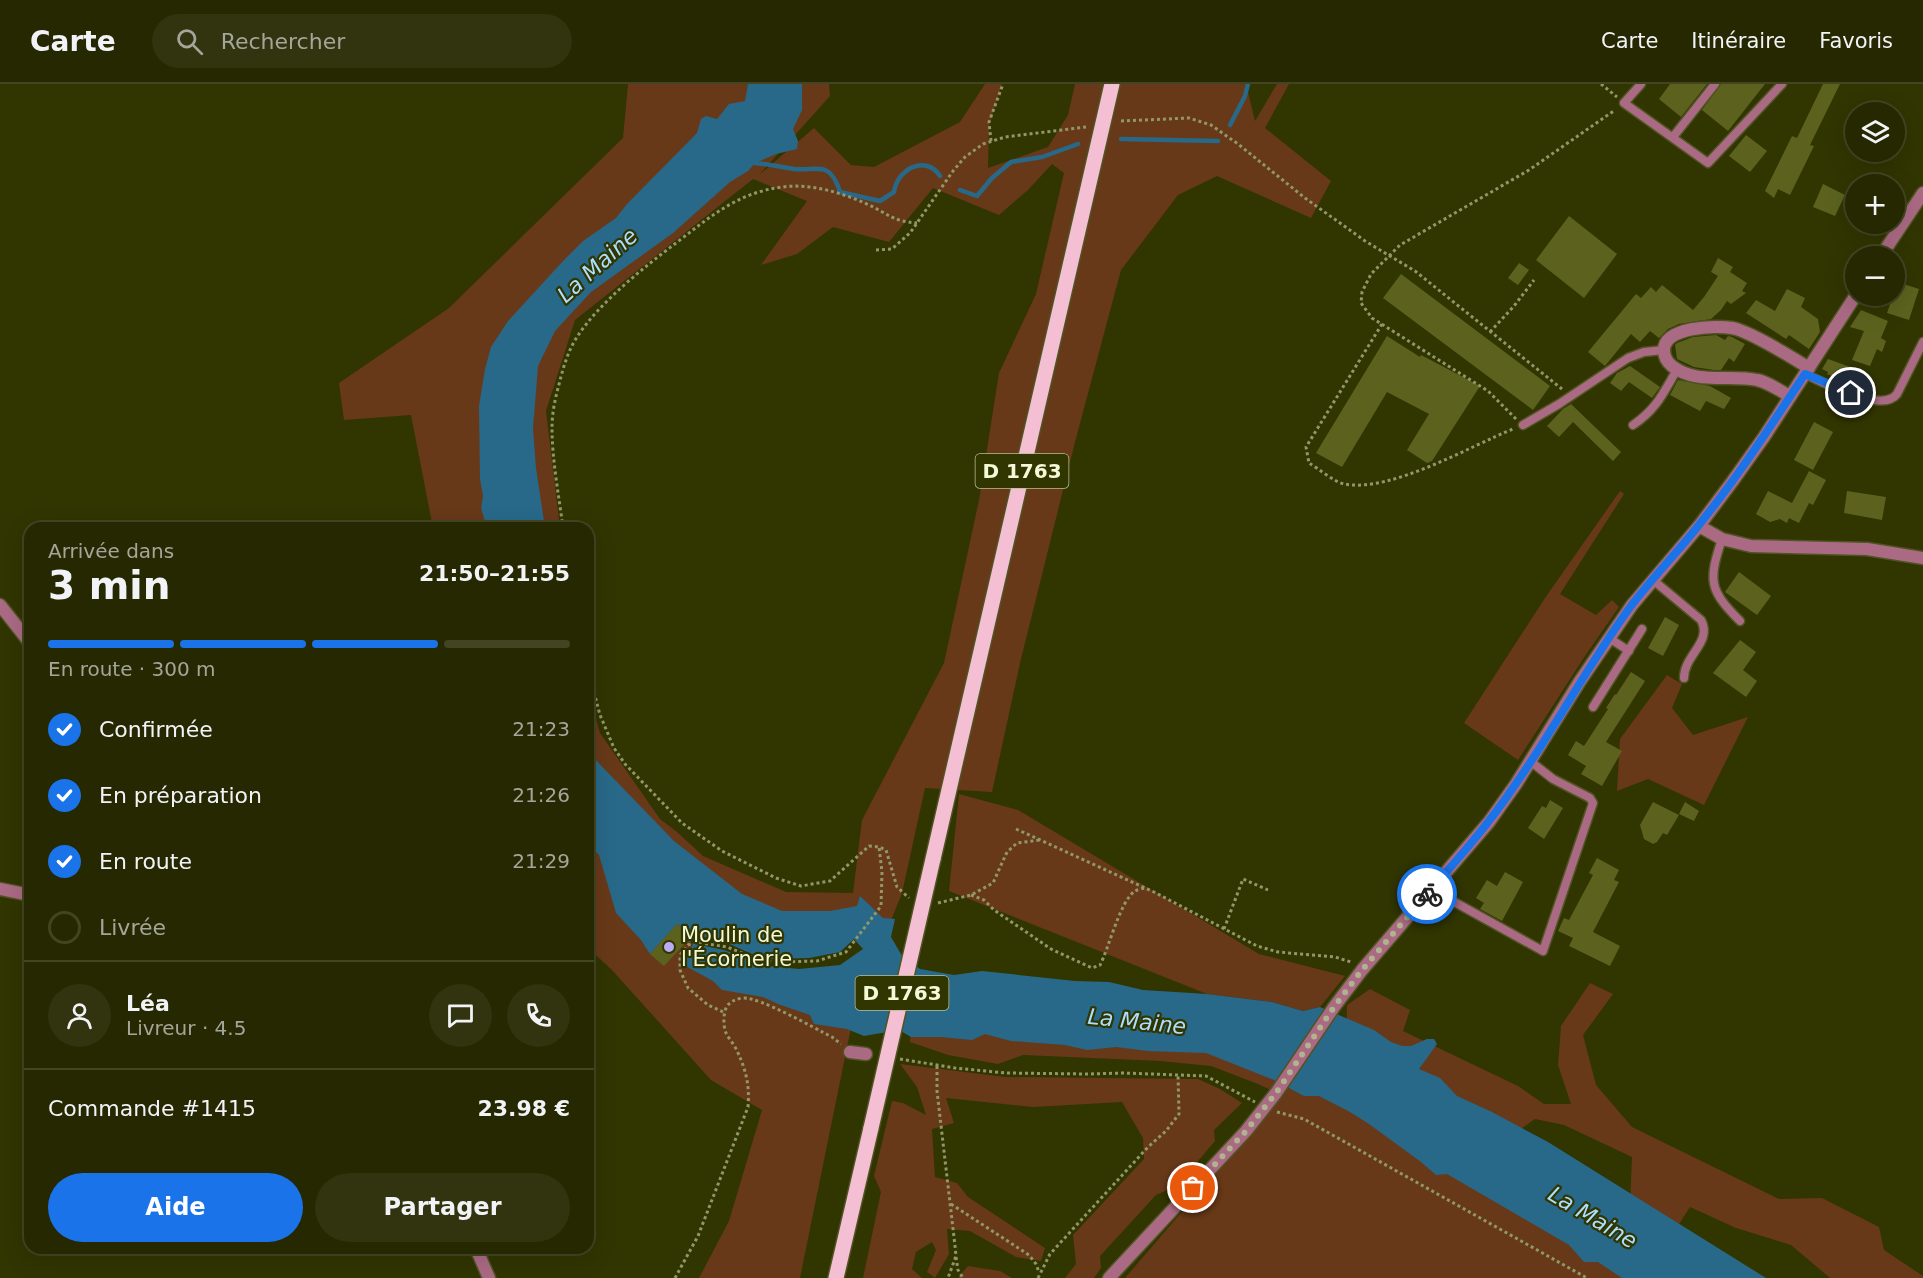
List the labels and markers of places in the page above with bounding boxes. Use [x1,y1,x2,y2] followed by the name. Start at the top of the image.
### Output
[1825,367,1876,418] pin
[681,923,792,971] place label: Moulin de l'Écornerie
[662,940,676,954] marker: Moulin de l'Écornerie
[1167,1162,1218,1213] pin

